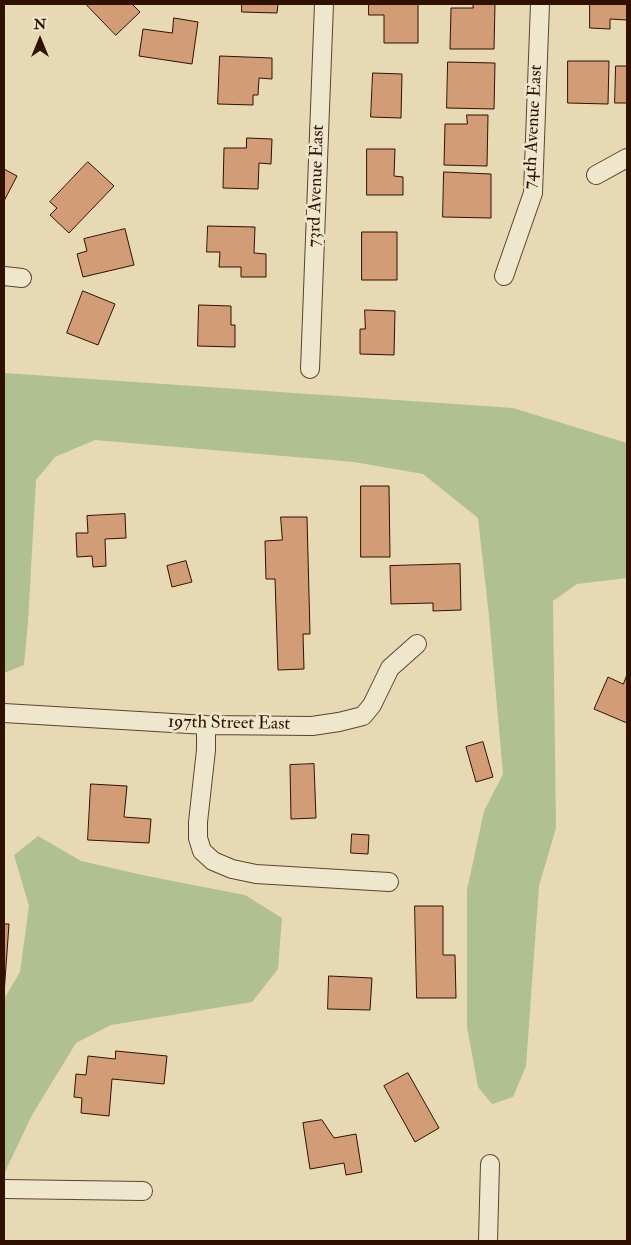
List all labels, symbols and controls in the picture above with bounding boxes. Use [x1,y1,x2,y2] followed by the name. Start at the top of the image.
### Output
[15,15,65,65] north arrow
[34,16,46,33] text: N
[520,64,548,190] street label: 74th Avenue East
[304,124,330,248] street label: 73rd Avenue East
[168,712,290,736] street label: 197th Street East

